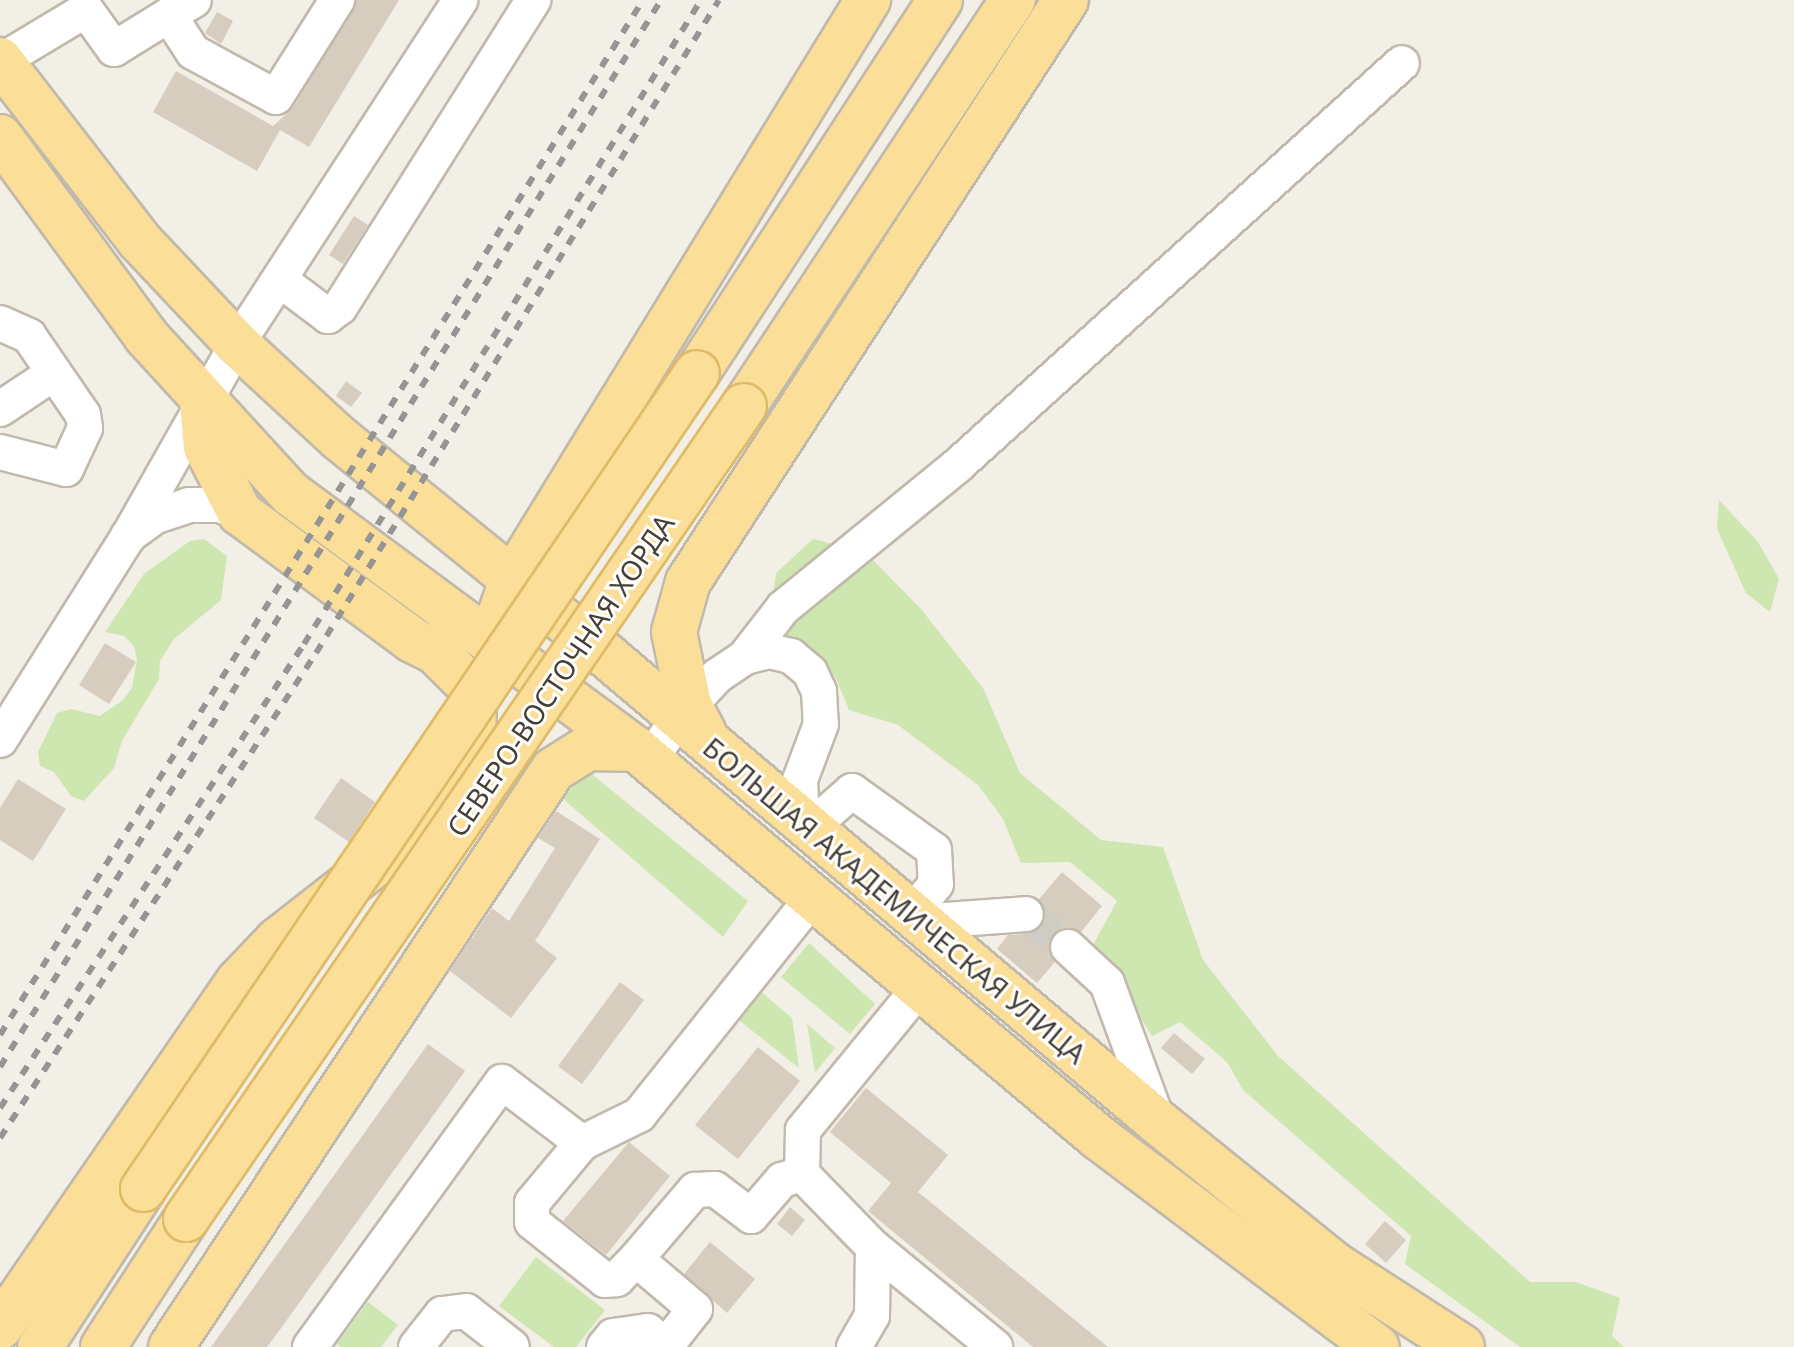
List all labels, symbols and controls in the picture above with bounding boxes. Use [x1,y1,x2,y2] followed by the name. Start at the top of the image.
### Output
[439,507,681,843] street label: СЕВЕРО-ВОСТОЧНАЯ ХОРДА
[697,730,1093,1070] street label: БОЛЬШАЯ АКАДЕМИЧЕСКАЯ УЛИЦА

